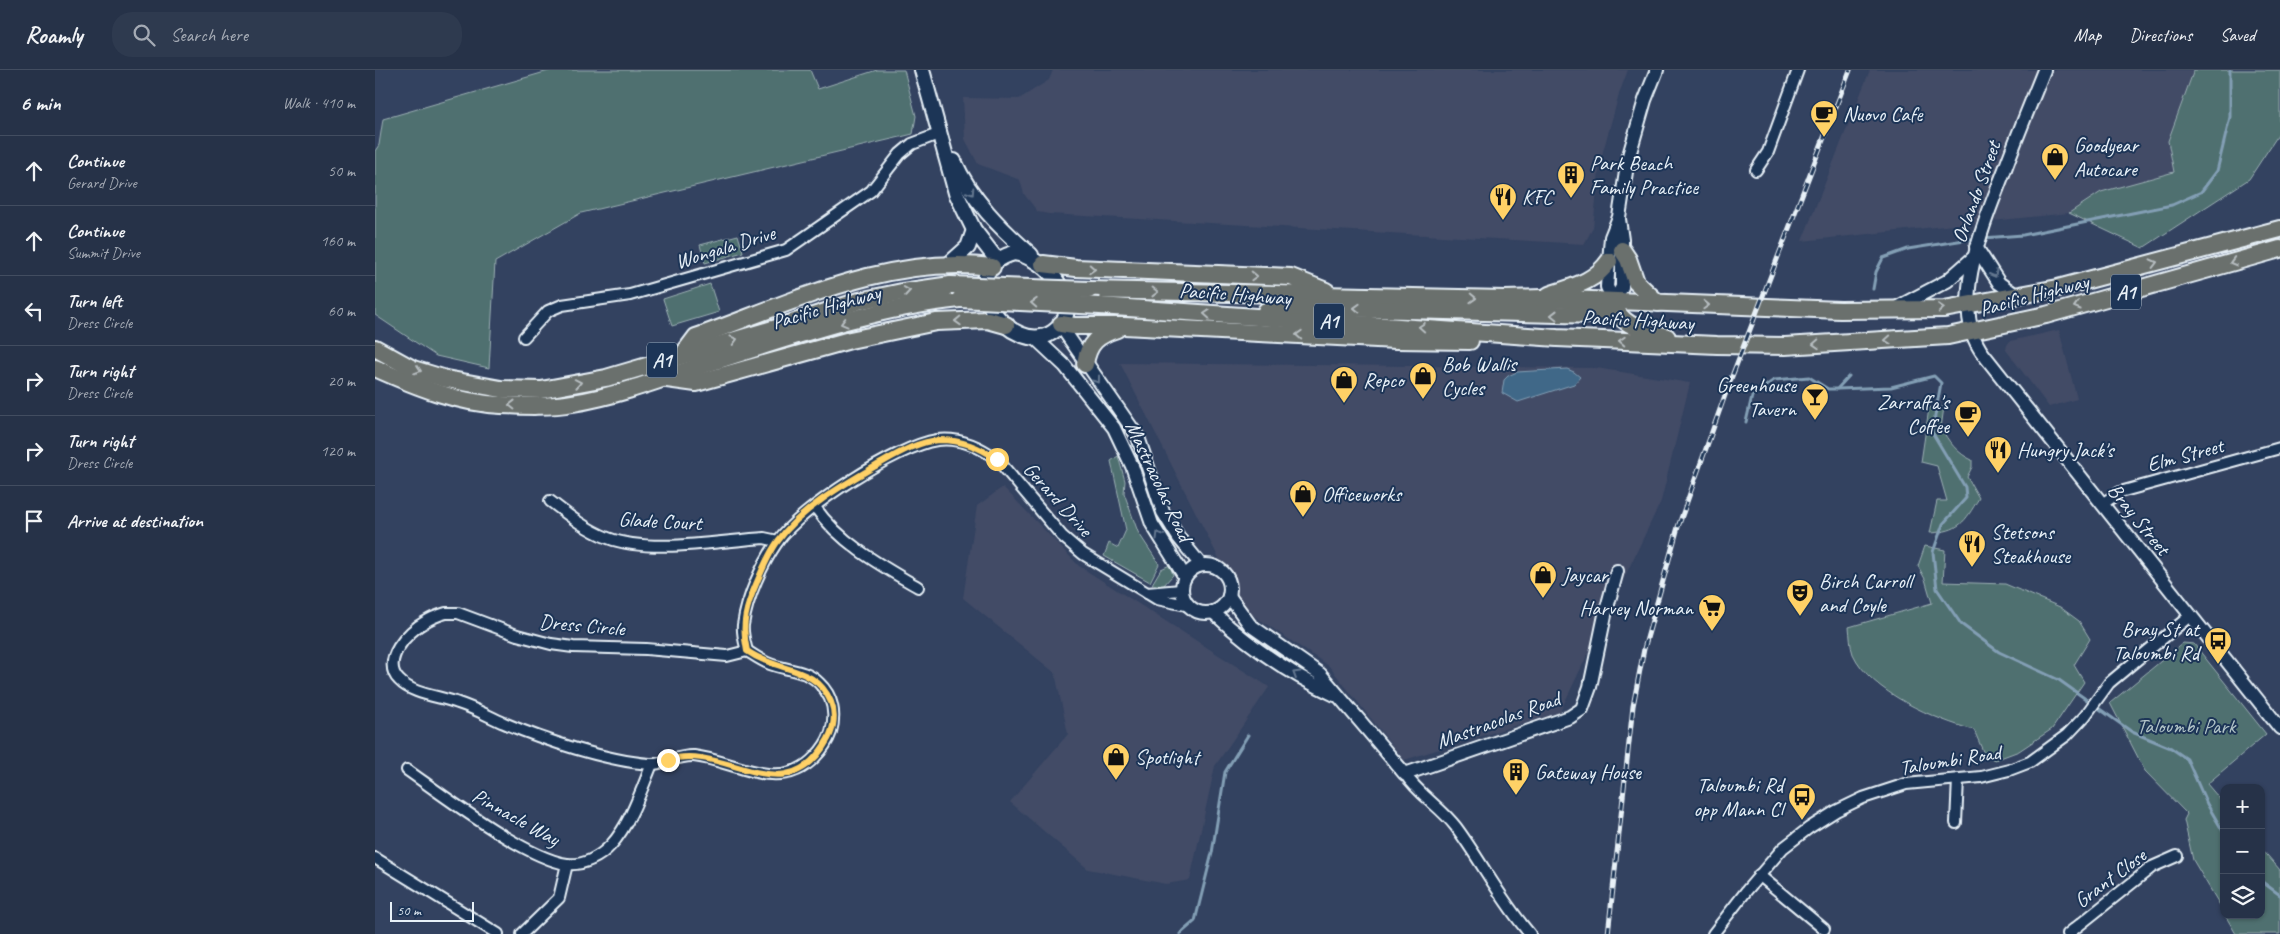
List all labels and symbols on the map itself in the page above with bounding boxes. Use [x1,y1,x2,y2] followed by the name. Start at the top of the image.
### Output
[1809,99,1839,138] cafe icon: Nuovo Cafe
[1843,101,1924,127] place label: Nuovo Cafe
[2074,132,2139,182] place label: Goodyear Autocare
[1946,136,2007,246] street label: Orlando Street
[2040,142,2070,181] shop icon: Goodyear Autocare
[1590,150,1699,200] place label: Park Beach Family Practice
[1556,160,1586,199] building icon: Park Beach Family Practice
[1488,182,1518,221] restaurant icon: KFC
[1522,184,1555,210] place label: KFC
[965,186,974,195] one-way arrow
[672,219,779,274] street label: Wongala Drive
[2229,257,2238,267] one-way arrow
[2149,258,2158,269] one-way arrow
[1088,264,1096,274] one-way arrow
[1977,268,2093,322] street label: Pacific Highway
[1987,269,1997,278] one-way arrow
[1250,271,1258,281] one-way arrow
[2111,274,2141,310] road number: A1
[1178,277,1293,311] street label: Pacific Highway
[769,279,885,335] street label: Pacific Highway
[904,286,912,297] one-way arrow
[1151,286,1159,297] one-way arrow
[1469,293,1477,303] one-way arrow
[1030,298,1038,308] one-way arrow
[1702,300,1710,310] one-way arrow
[2072,300,2081,311] one-way arrow
[1352,303,1360,314] one-way arrow
[1937,303,1945,314] one-way arrow
[1314,304,1344,338] road number: A1
[1582,304,1696,336] street label: Pacific Highway
[1203,308,1211,319] one-way arrow
[1550,309,1558,320] one-way arrow
[953,316,961,327] one-way arrow
[840,318,849,328] one-way arrow
[1417,322,1425,333] one-way arrow
[1295,330,1303,341] one-way arrow
[730,335,738,345] one-way arrow
[1618,335,1626,346] one-way arrow
[1884,335,1892,346] one-way arrow
[1812,339,1820,350] one-way arrow
[647,342,677,378] road number: A1
[1442,351,1518,401] place label: Bob Wallis Cycles
[1408,361,1438,400] shop icon: Bob Wallis Cycles
[413,364,422,374] one-way arrow
[1329,365,1359,404] shop icon: Repco
[1363,367,1406,393] place label: Repco
[1716,372,1798,422] place label: Greenhouse Tavern
[1090,375,1100,384] one-way arrow
[573,379,582,389] one-way arrow
[1800,382,1830,421] bar icon: Greenhouse Tavern
[1877,389,1951,439] place label: Zarraffa's Coffee
[1953,399,1983,438] cafe icon: Zarraffa's Coffee
[508,400,516,410] one-way arrow
[1120,417,1200,549] street label: Mastracolas Road
[2144,432,2228,478] street label: Elm Street
[1983,435,2013,474] restaurant icon: Hungry Jack's
[2017,437,2115,463] place label: Hungry Jack's
[986,448,1009,471] route start
[1018,456,1100,543] street label: Gerard Drive
[2102,478,2177,562] street label: Bray Street
[1288,479,1318,518] shop icon: Officeworks
[1322,481,1403,507] place label: Officeworks
[618,506,704,536] street label: Glade Court
[1991,519,2071,569] place label: Stetsons Steakhouse
[1957,529,1987,568] restaurant icon: Stetsons Steakhouse
[1155,532,1165,541] one-way arrow
[1528,560,1558,599] shop icon: Jaycar
[1561,562,1609,588] place label: Jaycar
[1819,568,1915,618] place label: Birch Carroll and Coyle
[1785,578,1815,617] theatre icon: Birch Carroll and Coyle
[1697,593,1727,632] supermarket icon: Harvey Norman
[1579,595,1695,621] place label: Harvey Norman
[538,608,627,642] street label: Dress Circle
[2113,616,2203,666] place label: Bray St at Taloumbi Rd
[2203,626,2233,665] bus stop icon: Bray St at Taloumbi Rd
[1293,671,1302,681] one-way arrow
[1433,684,1567,754] street label: Mastracolas Road
[2137,713,2237,739] park label: Taloumbi Park
[1898,739,2006,781] street label: Taloumbi Road
[1101,742,1131,781] shop icon: Spotlight
[1135,744,1202,770] place label: Spotlight
[657,749,680,772] route end
[1501,757,1531,796] building icon: Gateway House
[1535,759,1642,785] place label: Gateway House
[1693,772,1787,822] place label: Taloumbi Rd opp Mann Cl
[468,782,566,853] street label: Pinnacle Way
[1787,782,1817,821] bus stop icon: Taloumbi Rd opp Mann Cl
[2069,842,2152,913] street label: Grant Close
[390,899,474,922] scale bar

